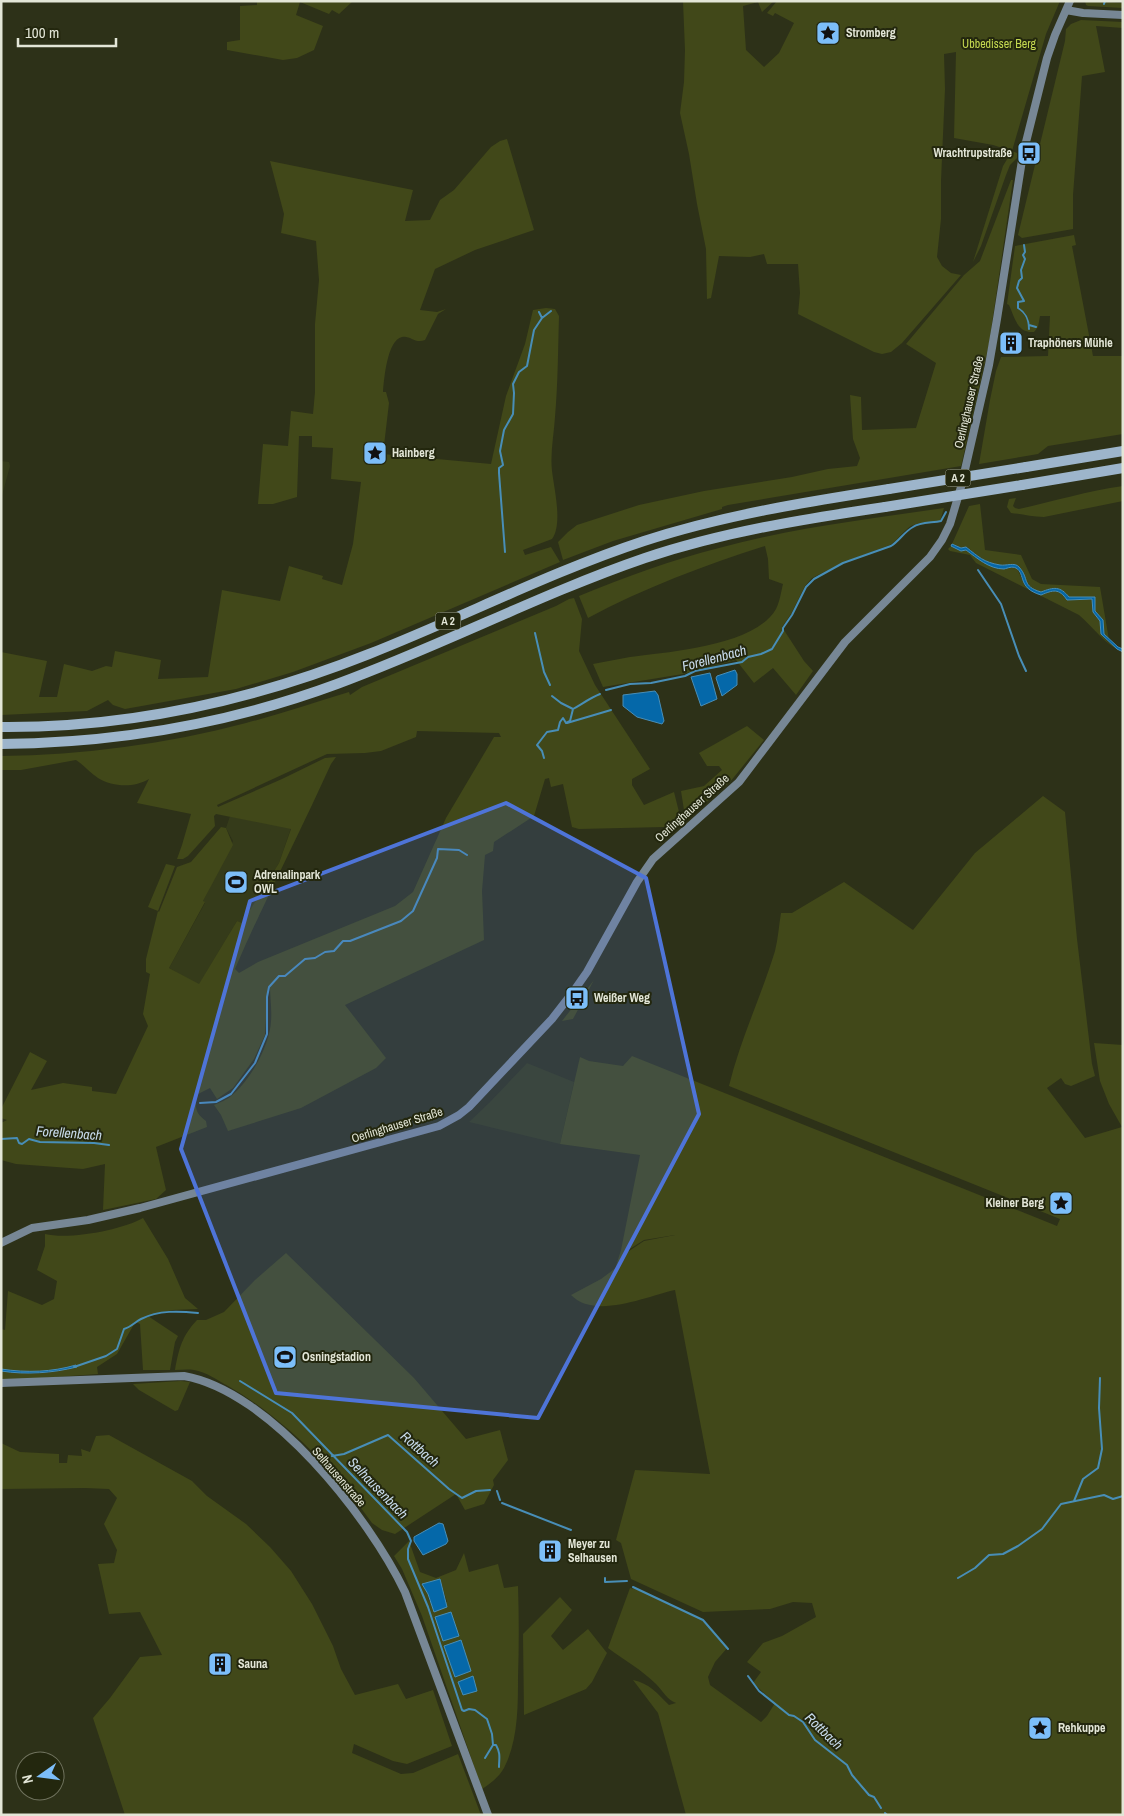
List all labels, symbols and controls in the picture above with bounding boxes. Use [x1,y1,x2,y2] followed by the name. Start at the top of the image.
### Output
[18,15,115,47] scale bar
[815,20,841,46] place icon: Stromberg
[25,22,59,43] text: 100 m
[846,25,896,41] place label: Stromberg
[962,36,1036,52] park label: Ubbedisser Berg
[1016,140,1042,166] bus stop icon: Wrachtrupstraße
[933,145,1013,161] place label: Wrachtrupstraße
[998,330,1024,356] building icon: Traphöners Mühle
[1028,335,1113,351] place label: Traphöners Mühle
[951,354,987,450] street label: Oerlinghauser Straße
[362,440,388,466] place icon: Hainberg
[392,445,435,461] place label: Hainberg
[946,469,970,486] road number: A 2
[436,612,460,630] road number: A 2
[680,641,748,675] water label: Forellenbach
[651,770,733,846] street label: Oerlinghauser Straße
[254,867,321,897] place label: Adrenalinpark OWL
[223,869,249,895] sports icon: Adrenalinpark OWL
[564,985,590,1011] bus stop icon: Weißer Weg
[594,990,650,1006] place label: Weißer Weg
[349,1104,445,1146] street label: Oerlinghauser Straße
[35,1122,103,1144] water label: Forellenbach
[1048,1190,1074,1216] place icon: Kleiner Berg
[985,1195,1044,1211] place label: Kleiner Berg
[272,1344,298,1370] sports icon: Osningstadion
[302,1349,371,1365] place label: Osningstadion
[397,1427,443,1471] water label: Rottbach
[309,1444,369,1510] street label: Selhausenstraße
[344,1453,412,1523] water label: Selhausenbach
[568,1536,617,1566] place label: Meyer zu Selhausen
[537,1538,563,1564] building icon: Meyer zu Selhausen
[207,1651,233,1677] building icon: Sauna
[238,1656,268,1672] place label: Sauna
[801,1709,847,1753] water label: Rottbach
[1027,1715,1053,1741] place icon: Rehkuppe
[1058,1720,1106,1736] place label: Rehkuppe
[15,1751,65,1801] north arrow
[18,1773,37,1785] text: N

